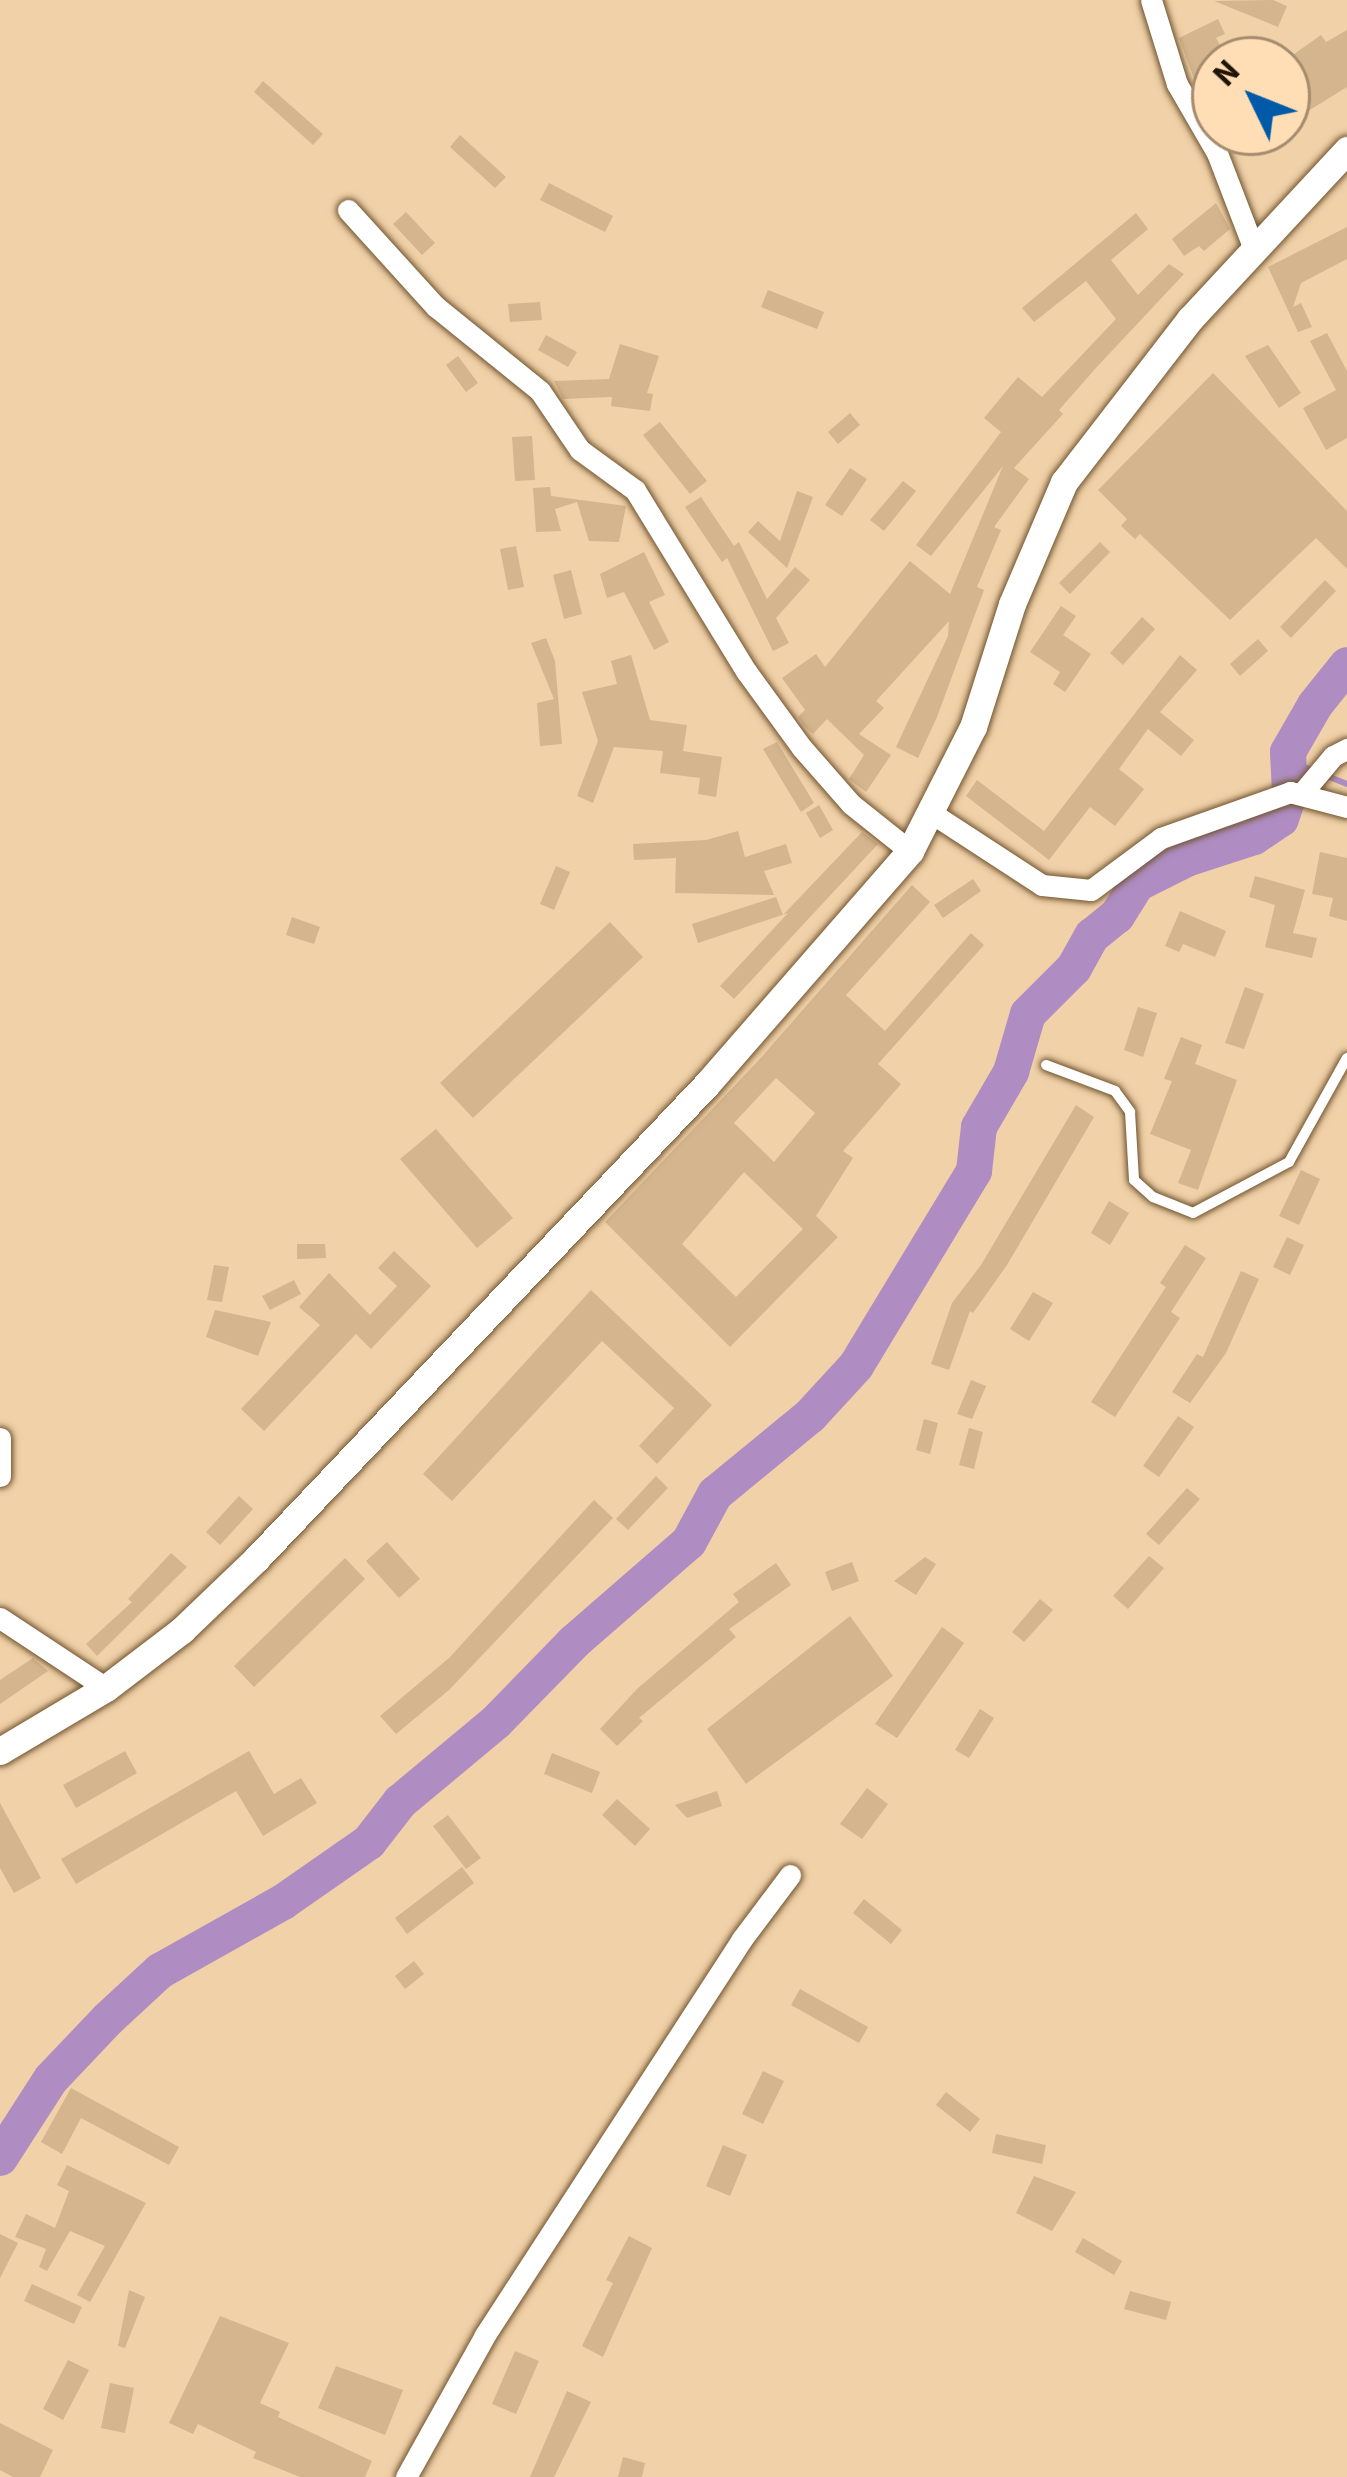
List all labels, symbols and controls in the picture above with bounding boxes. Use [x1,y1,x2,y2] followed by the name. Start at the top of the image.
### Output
[1191,36,1311,156] north arrow
[1202,49,1251,97] text: N

